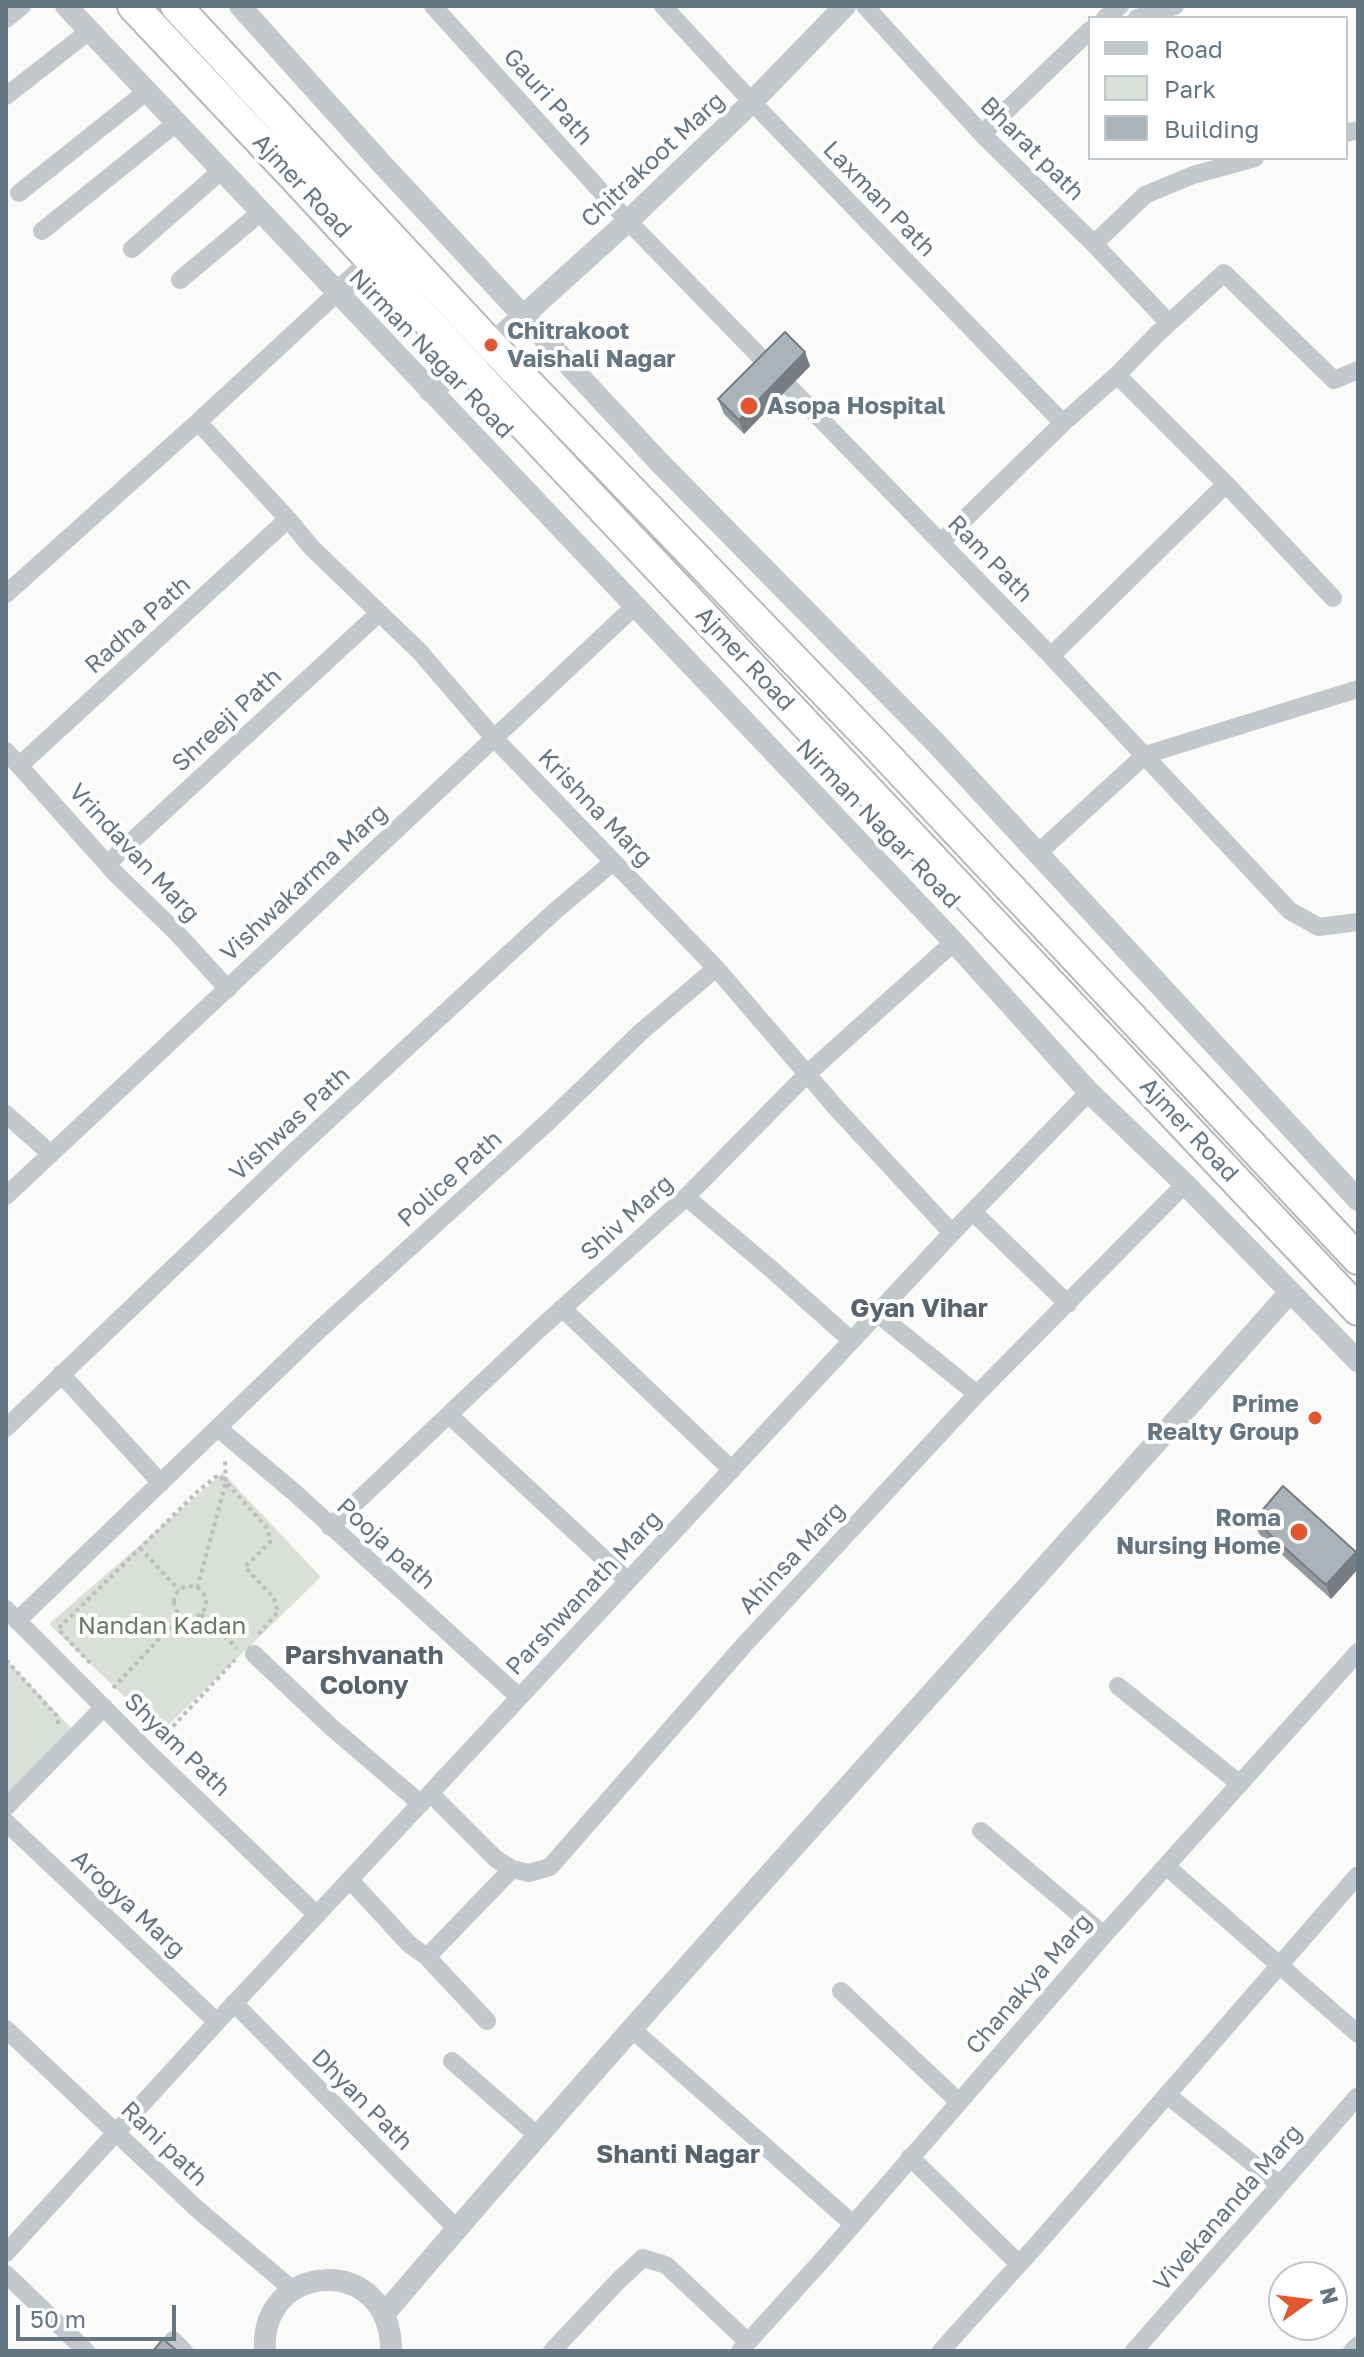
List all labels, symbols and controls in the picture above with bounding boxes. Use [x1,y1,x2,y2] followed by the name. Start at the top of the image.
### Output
[1088,16,1348,160] legend
[1164,34,1223,63] text: Road
[497,43,599,151] street label: Gauri Path
[1164,74,1216,103] text: Park
[575,86,731,234] street label: Chitrakoot Marg
[974,91,1090,207] street label: Bharat path
[1164,114,1259,143] text: Building
[247,128,357,244] street label: Ajmer Road
[817,135,941,263] street label: Laxman Path
[343,263,519,445] street label: Nirman Nagar Road
[507,317,676,373] place label: Chitrakoot Vaishali Nagar
[482,336,500,354] marker: Chitrakoot Vaishali Nagar
[767,392,945,420] place label: Asopa Hospital
[738,395,760,417] marker: Asopa Hospital
[941,509,1039,609] street label: Ram Path
[79,570,197,680] street label: Radha Path
[690,601,800,717] street label: Ajmer Road
[166,662,288,778] street label: Shreeji Path
[790,733,966,915] street label: Nirman Nagar Road
[532,743,658,873] street label: Krishna Marg
[63,778,205,928] street label: Vrindavan Marg
[215,798,393,968] street label: Vishwakarma Marg
[224,1061,356,1187] street label: Vishwas Path
[1134,1072,1244,1188] street label: Ajmer Road
[392,1125,508,1233] street label: Police Path
[575,1169,679,1267] street label: Shiv Marg
[850,1293,988,1325] district label: Gyan Vihar
[1147,1390,1299,1446] place label: Prime Realty Group
[1306,1409,1324,1427] marker: Prime Realty Group
[331,1492,441,1596] street label: Pooja path
[733,1496,851,1620] street label: Ahinsa Marg
[1116,1504,1281,1560] place label: Roma Nursing Home
[500,1505,668,1681] street label: Parshwanath Marg
[1288,1521,1310,1543] marker: Roma Nursing Home
[78,1612,246,1640] park label: Nandan Kadan
[285,1640,443,1702] district label: Parshvanath Colony
[118,1687,236,1803] street label: Shyam Path
[65,1844,191,1964] street label: Arogya Marg
[960,1908,1098,2060] street label: Chanakya Marg
[305,2043,419,2157] street label: Dhyan Path
[115,2096,213,2192] street label: Rani path
[1148,2119,1308,2297] street label: Vivekananda Marg
[596,2139,760,2171] district label: Shanti Nagar
[1268,2261,1348,2341] north arrow
[1315,2284,1345,2307] text: N
[20,2289,180,2339] scale bar
[30,2304,86,2333] text: 50 m

